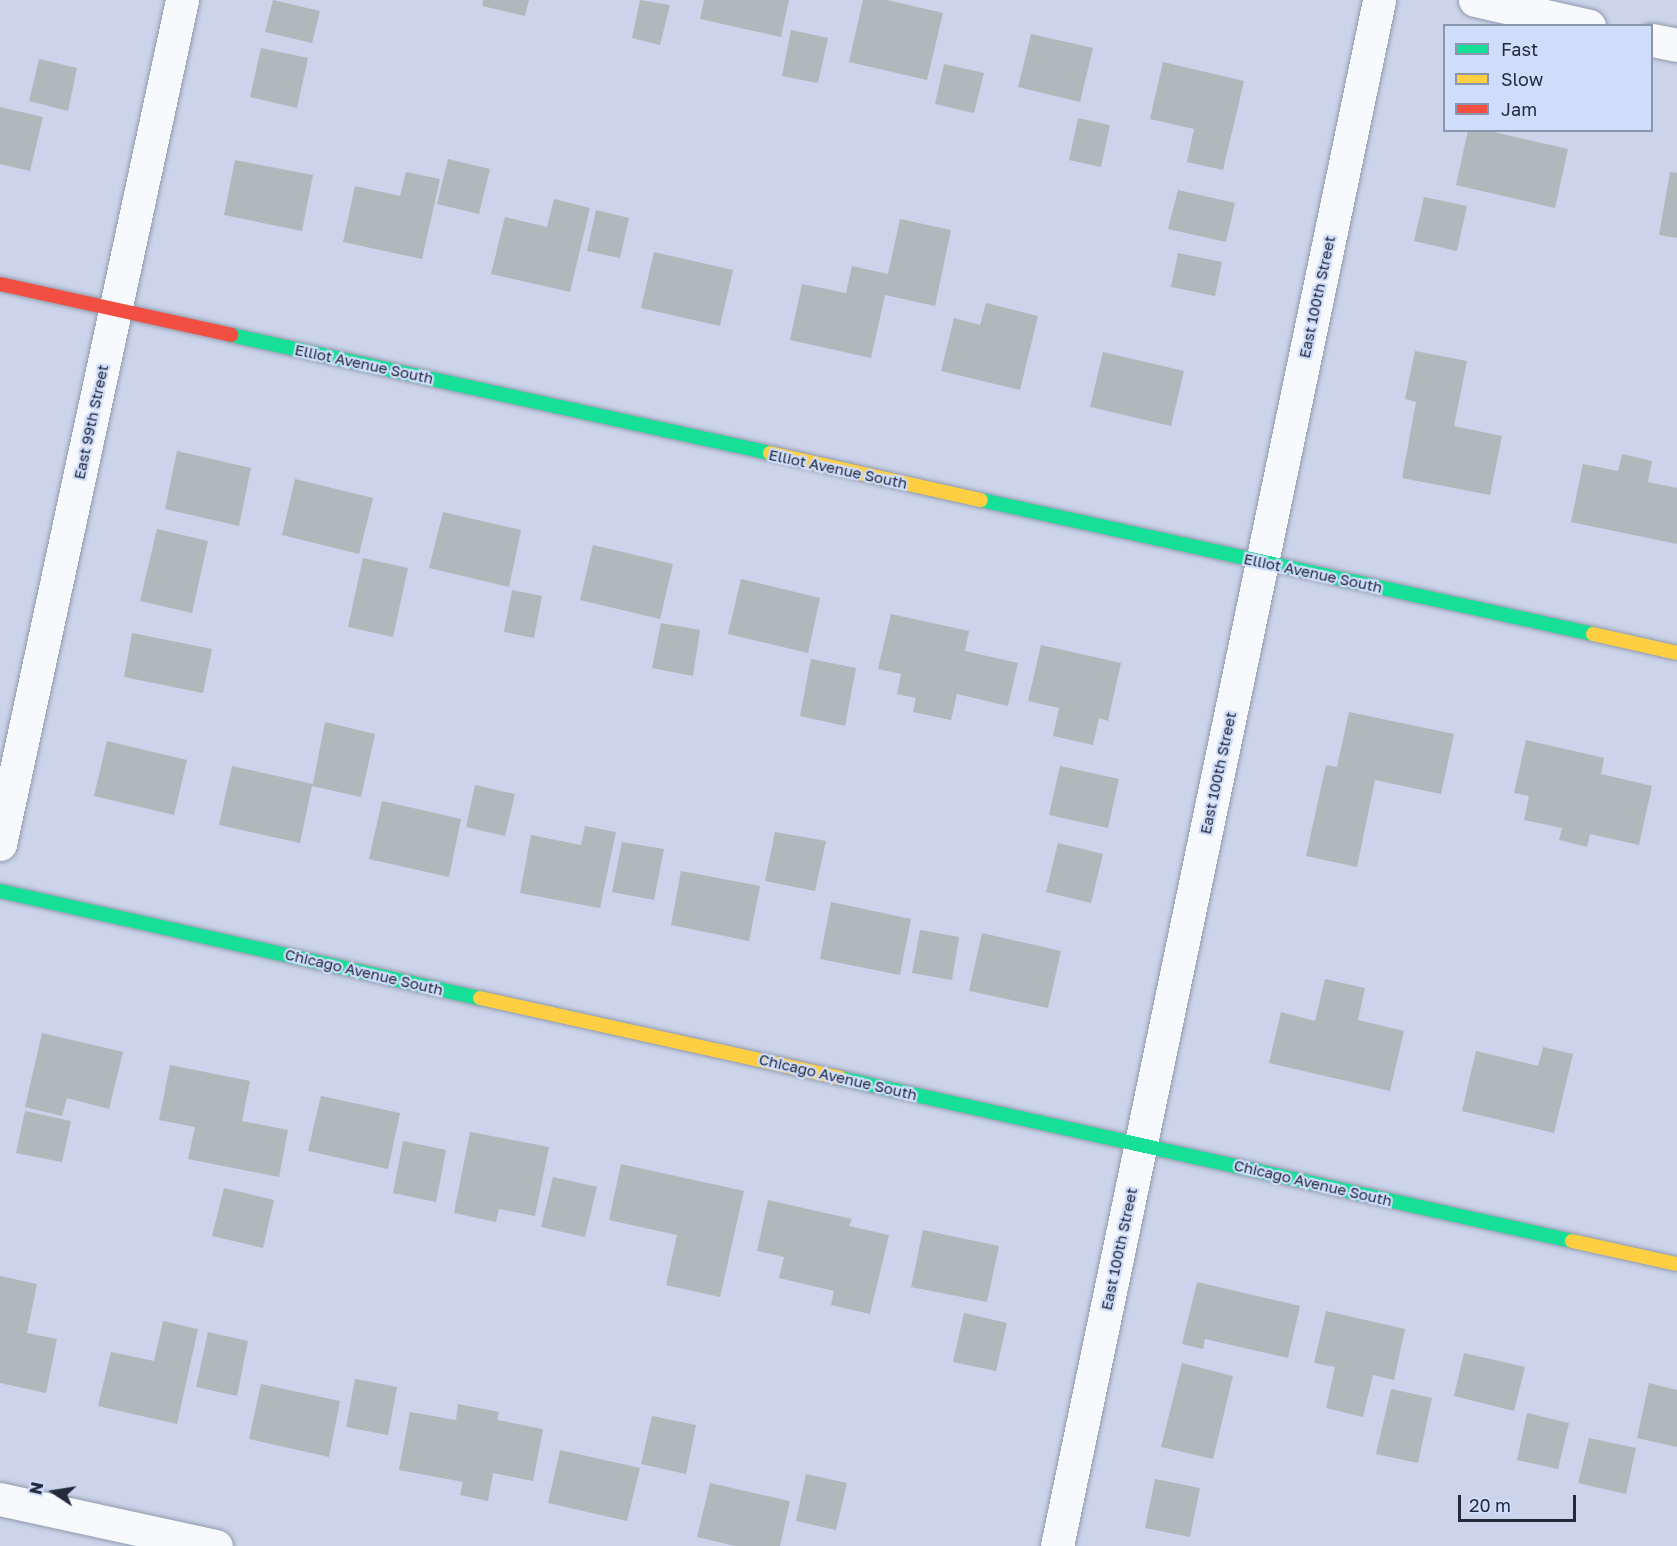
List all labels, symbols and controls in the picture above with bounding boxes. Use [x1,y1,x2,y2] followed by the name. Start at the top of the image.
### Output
[1443,24,1653,132] legend
[1501,38,1538,60] text: Fast
[1501,68,1543,90] text: Slow
[1501,98,1537,120] text: Jam
[1295,234,1339,360] street label: East 100th Street
[293,341,435,387] street label: Elliot Avenue South
[70,363,112,481] street label: East 99th Street
[767,446,909,492] street label: Elliot Avenue South
[1242,550,1384,596] street label: Elliot Avenue South
[1196,710,1240,836] street label: East 100th Street
[283,945,445,999] street label: Chicago Avenue South
[757,1050,919,1104] street label: Chicago Avenue South
[1232,1156,1394,1210] street label: Chicago Avenue South
[1097,1186,1141,1312] street label: East 100th Street
[24,1462,84,1522] north arrow
[25,1480,47,1496] text: N
[1461,1483,1580,1521] scale bar
[1469,1494,1511,1516] text: 20 m

